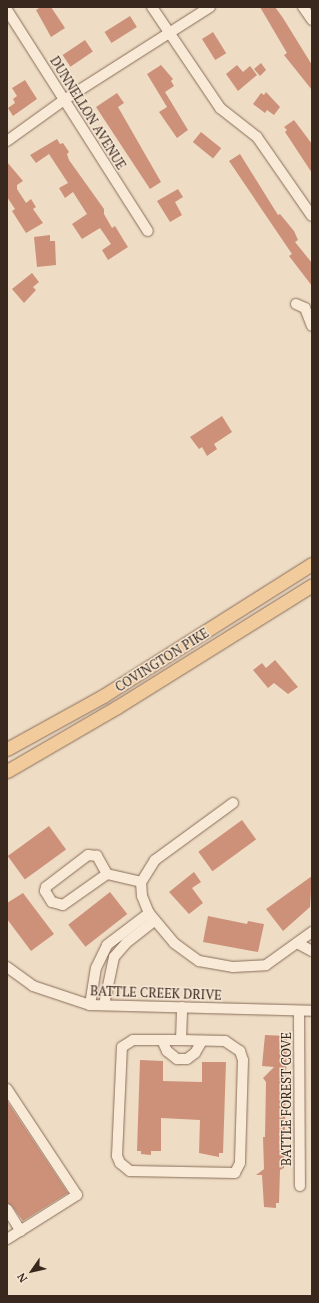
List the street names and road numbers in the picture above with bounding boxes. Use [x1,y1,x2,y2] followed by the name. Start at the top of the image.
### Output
[47,53,129,173] street label: DUNNELLON AVENUE
[112,625,212,695] street label: COVINGTON PIKE
[90,983,222,1003] street label: BATTLE CREEK DRIVE
[278,1032,294,1166] street label: BATTLE FOREST COVE

